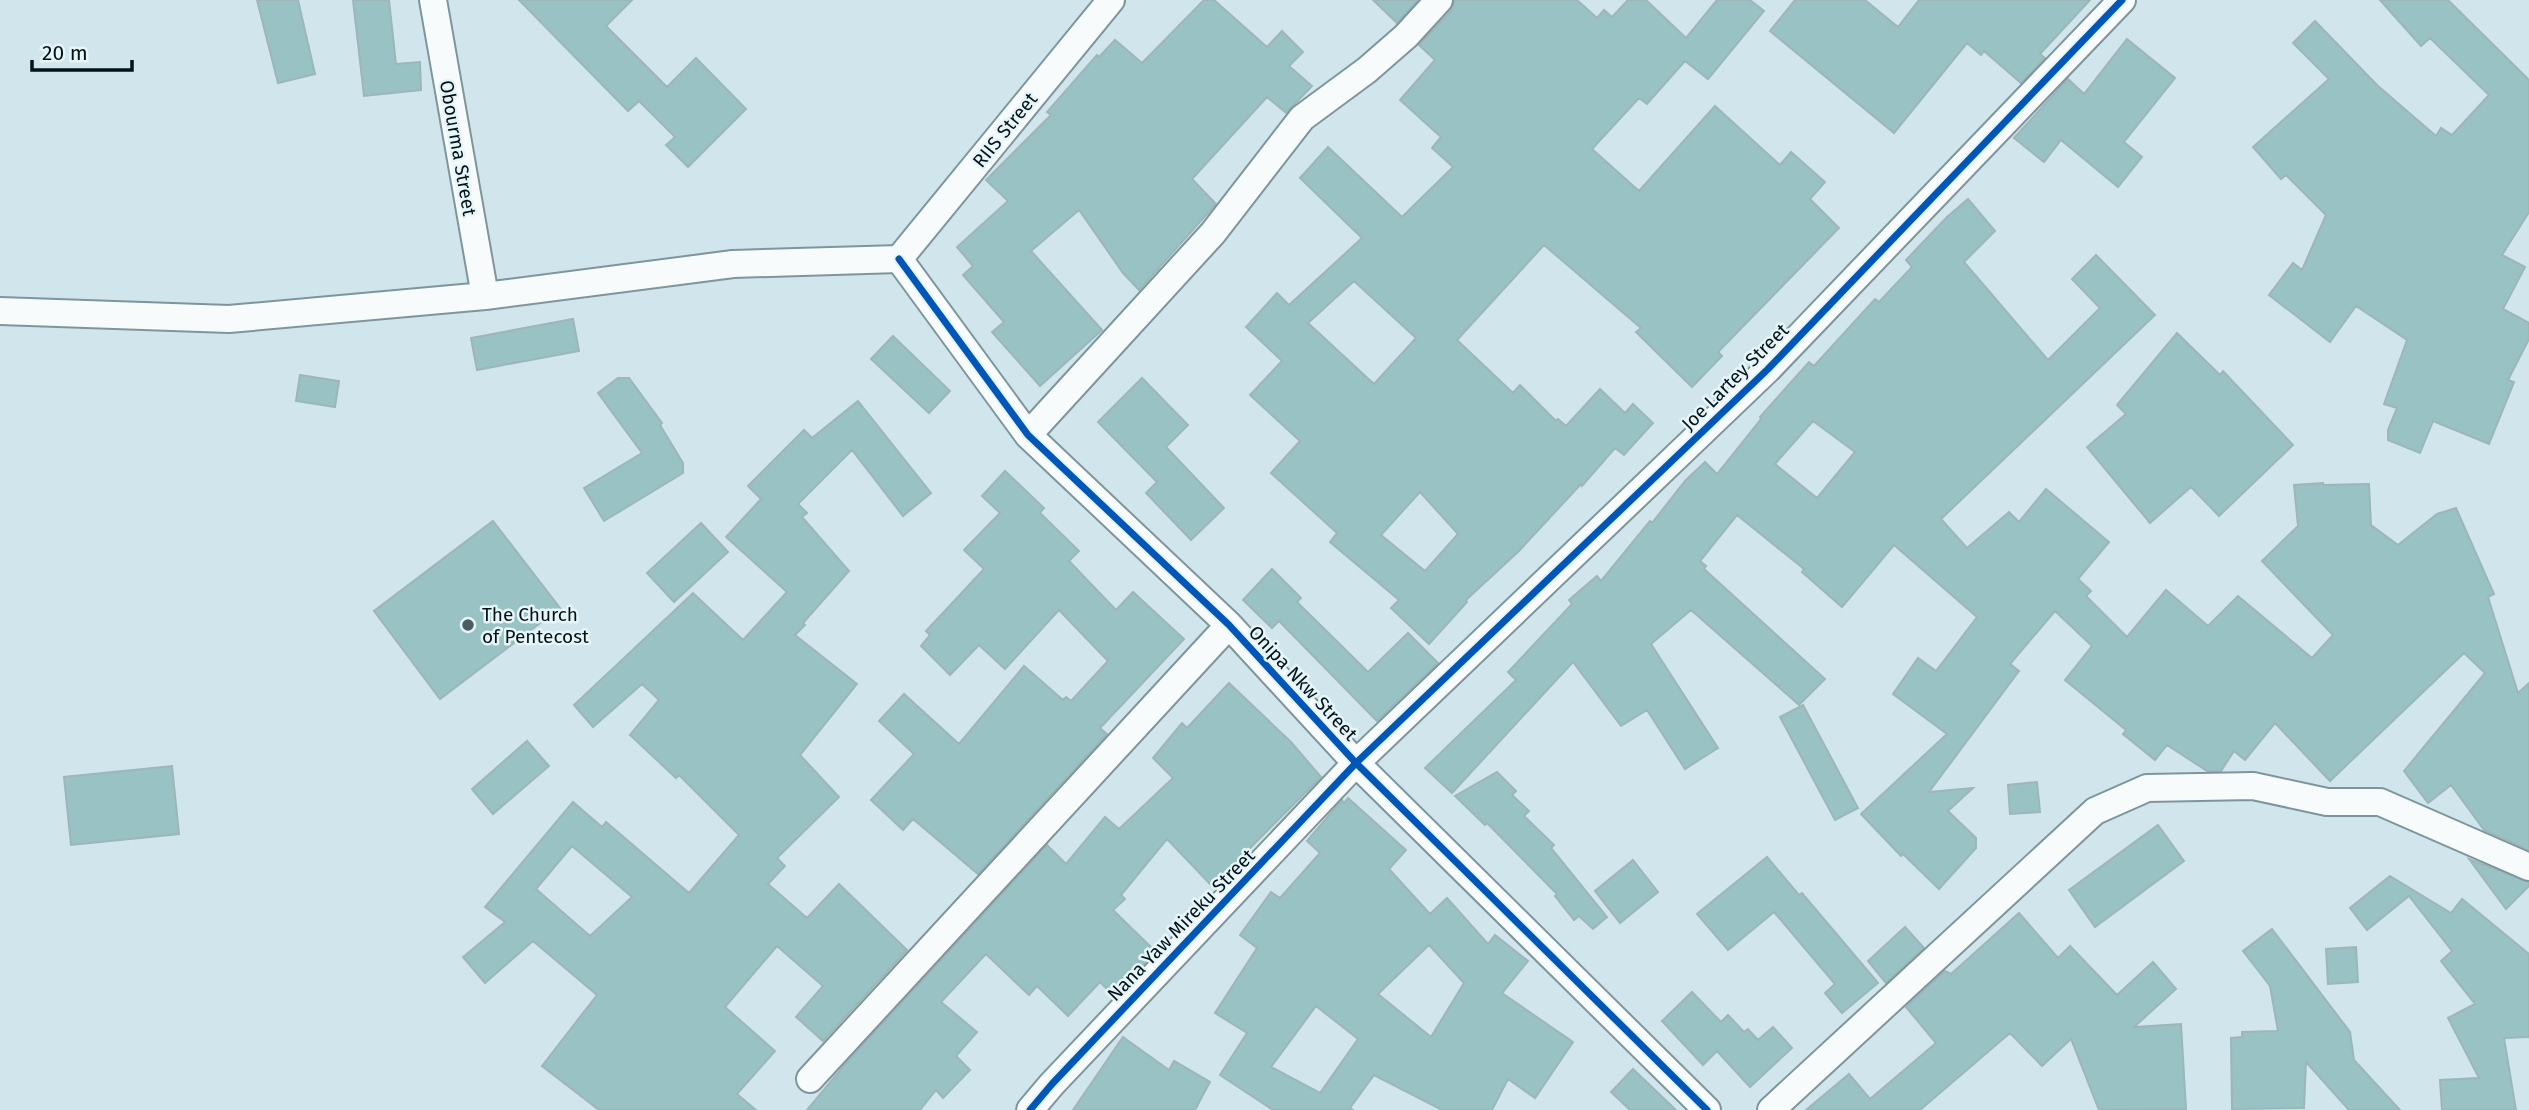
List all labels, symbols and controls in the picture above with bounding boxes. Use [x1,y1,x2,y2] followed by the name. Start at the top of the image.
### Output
[32,28,131,72] scale bar
[42,40,88,66] text: 20 m
[435,78,481,218] street label: Obourma Street
[968,88,1042,172] street label: RIIS Street
[1677,319,1793,435] street label: Joe Lartey Street
[482,603,589,648] place label: The Church of Pentecost
[460,617,476,633] marker: The Church of Pentecost
[1244,621,1362,745] street label: Onipa Nkw Street
[1103,844,1260,1006] street label: Nana Yaw Mireku Street

